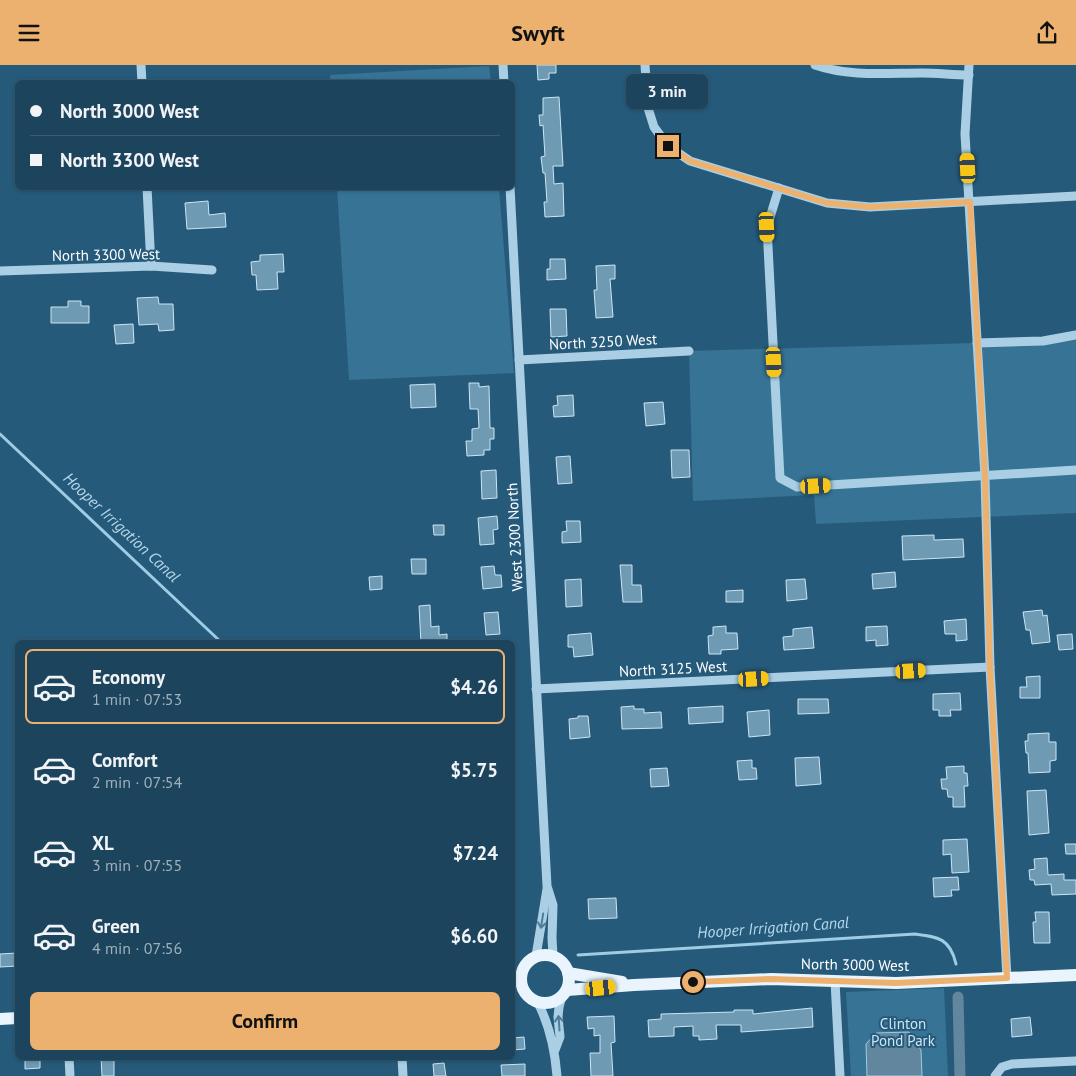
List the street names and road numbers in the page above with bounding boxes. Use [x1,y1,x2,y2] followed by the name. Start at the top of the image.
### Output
[52,244,160,265] street label: North 3300 West
[548,329,658,354] street label: North 3250 West
[502,482,527,592] street label: West 2300 North
[618,656,728,681] street label: North 3125 West
[801,954,909,975] street label: North 3000 West

